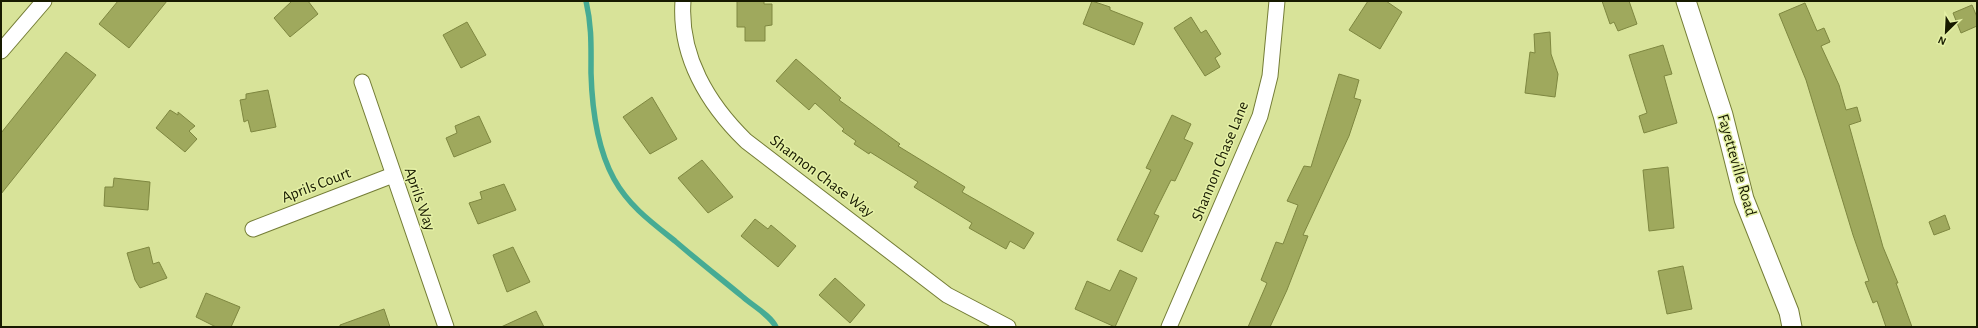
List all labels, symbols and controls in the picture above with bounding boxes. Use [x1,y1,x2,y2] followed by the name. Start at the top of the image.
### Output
[1926,12,1966,52] north arrow
[1936,34,1948,47] text: N
[1189,99,1251,223] street label: Shannon Chase Lane
[1714,112,1759,218] street label: Fayetteville Road
[767,132,877,221] street label: Shannon Chase Way
[279,165,353,205] street label: Aprils Court
[401,165,438,233] street label: Aprils Way

